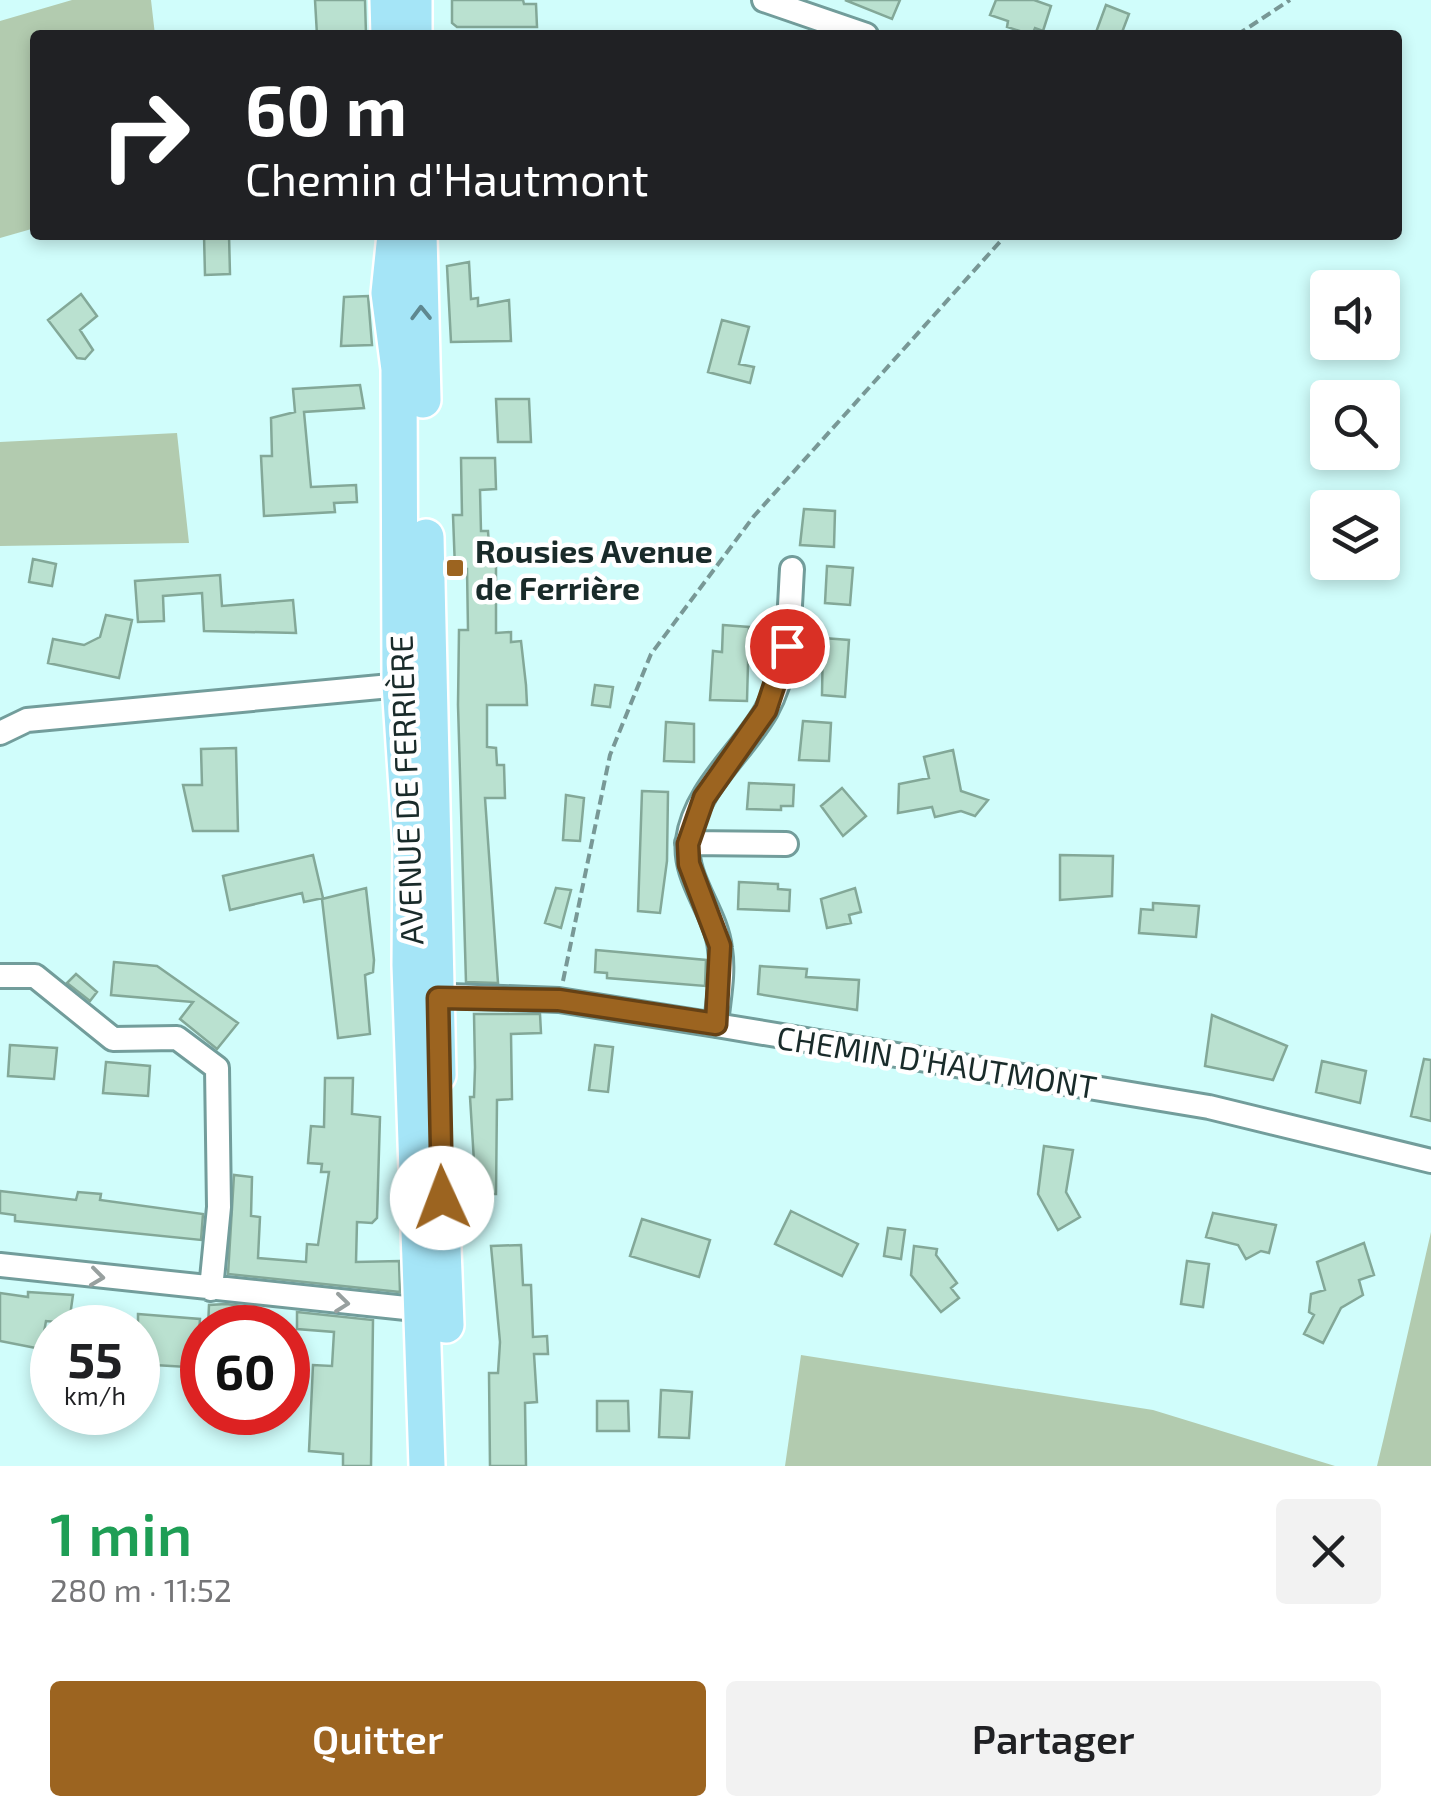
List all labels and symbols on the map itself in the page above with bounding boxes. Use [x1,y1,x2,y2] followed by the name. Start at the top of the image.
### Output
[410,304,431,320] one-way arrow
[475,531,713,606] place label: Rousies Avenue de Ferrière
[444,557,466,579] marker: Rousies Avenue de Ferrière
[745,604,830,689] pin
[381,634,429,946] street label: AVENUE DE FERRIÈRE
[774,1017,1100,1105] street label: CHEMIN D'HAUTMONT
[390,1146,494,1250] position arrow
[89,1266,105,1287] one-way arrow
[334,1292,350,1314] one-way arrow
[180,1305,310,1435] speed limit sign: 60

